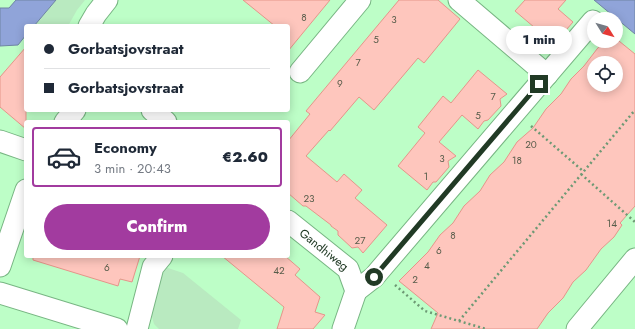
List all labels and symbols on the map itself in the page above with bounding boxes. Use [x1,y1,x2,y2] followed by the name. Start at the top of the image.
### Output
[301,10,307,25] house number: 8
[391,12,397,27] house number: 3
[587,12,623,48] north arrow
[506,26,572,54] callout: 1 min
[373,32,379,47] house number: 5
[355,55,361,70] house number: 7
[530,75,548,93] route end
[337,76,343,91] house number: 9
[490,89,496,104] house number: 7
[475,108,481,123] house number: 5
[525,137,537,152] house number: 20
[439,151,445,166] house number: 3
[512,153,522,168] house number: 18
[424,169,428,184] house number: 1
[303,191,315,206] house number: 23
[607,216,617,231] house number: 14
[295,224,352,275] street label: Gandhiweg
[450,228,456,243] house number: 8
[355,233,366,248] house number: 27
[436,243,442,258] house number: 6
[424,258,430,273] house number: 4
[104,260,110,275] house number: 6
[273,263,285,278] house number: 42
[365,268,383,286] route start
[412,272,418,287] house number: 2

